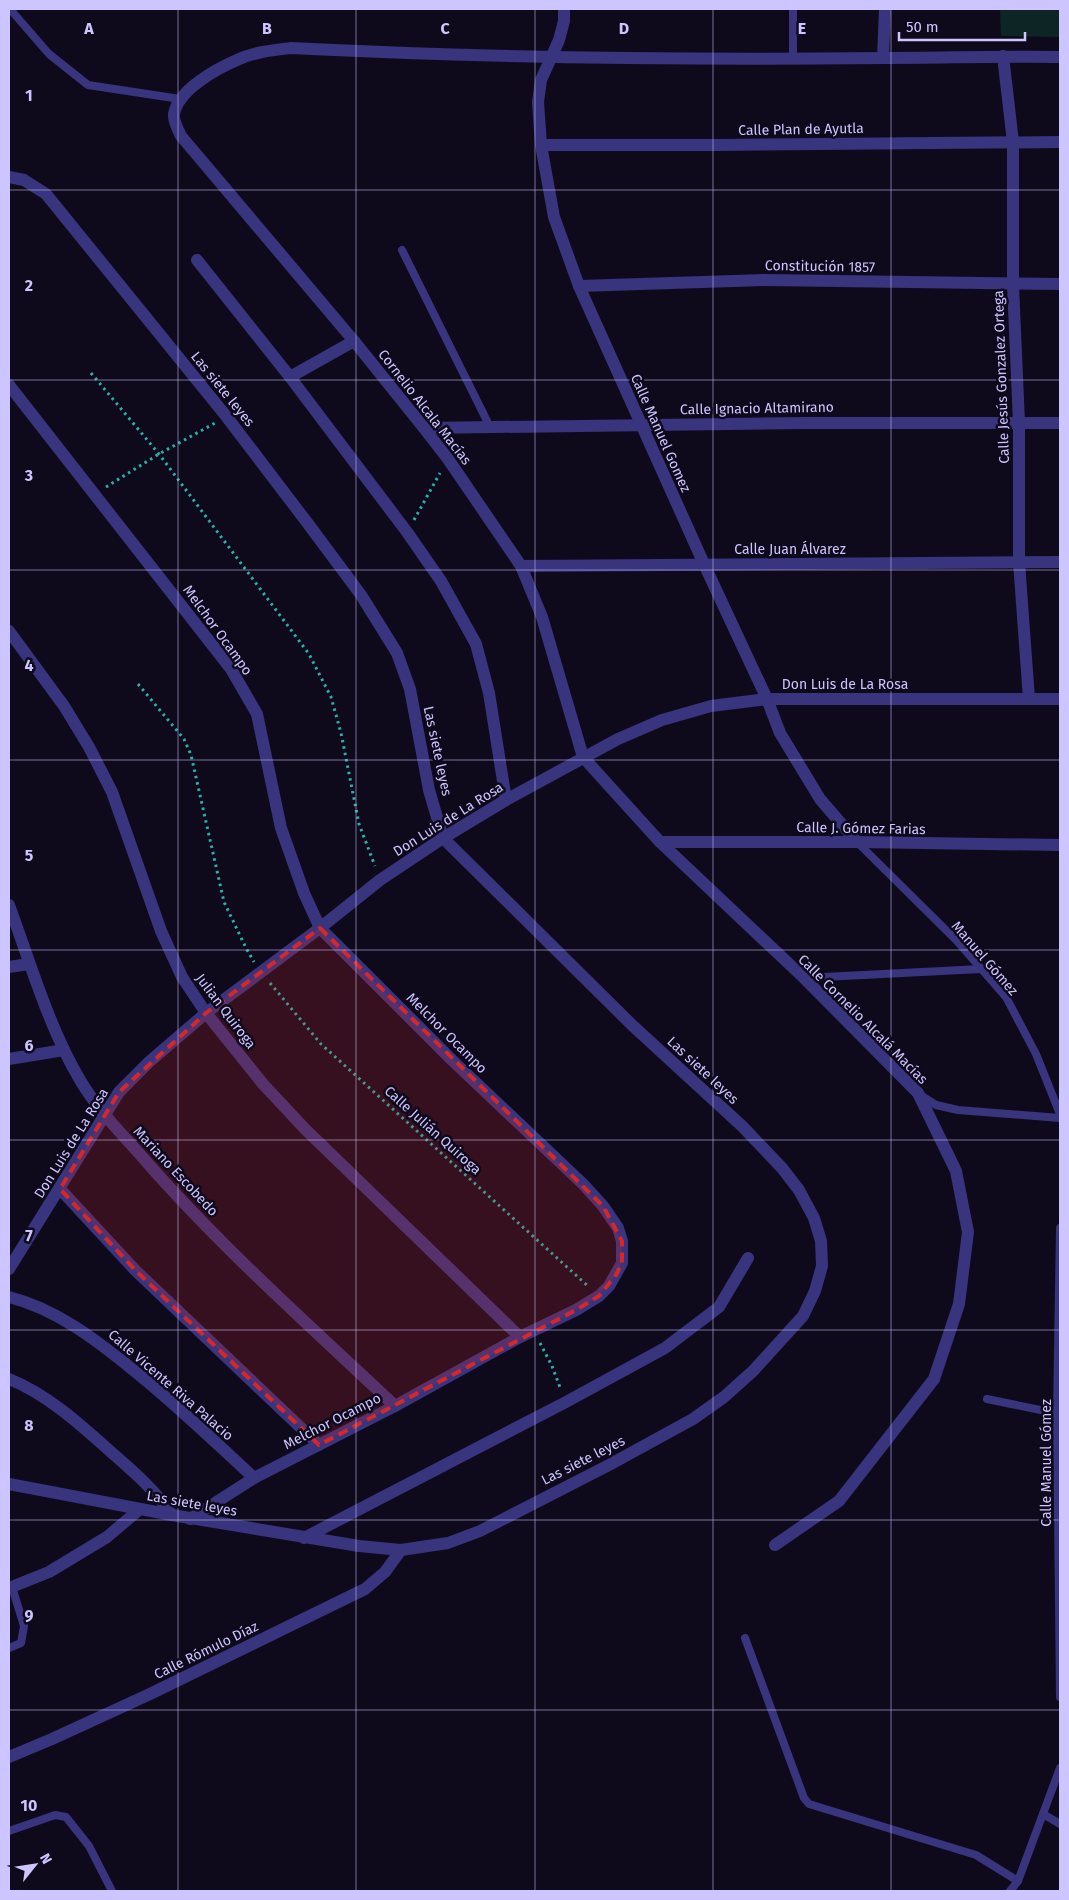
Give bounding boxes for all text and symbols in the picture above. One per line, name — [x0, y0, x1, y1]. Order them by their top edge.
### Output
scale bar — [899, 10, 1025, 42]
text: 50 m — [906, 18, 939, 36]
text: A — [83, 19, 94, 38]
text: B — [262, 19, 272, 38]
text: C — [440, 19, 450, 38]
text: D — [619, 19, 629, 38]
text: E — [798, 19, 806, 38]
text: 1 — [25, 86, 33, 105]
street label: Calle Plan de Ayutla — [738, 120, 864, 139]
street label: Constitución 1857 — [765, 257, 875, 276]
text: 2 — [25, 276, 33, 295]
street label: Calle Jesús Gonzalez Ortega — [990, 290, 1013, 464]
street label: Cornelio Alcala Macías — [374, 346, 475, 469]
street label: Las siete leyes — [187, 348, 258, 431]
street label: Calle Manuel Gomez — [627, 371, 694, 495]
street label: Calle Ignacio Altamirano — [680, 399, 834, 418]
text: 3 — [24, 466, 33, 485]
street label: Calle Juan Álvarez — [734, 540, 846, 558]
street label: Melchor Ocampo — [179, 582, 256, 679]
text: 4 — [24, 656, 34, 675]
street label: Don Luis de La Rosa — [782, 676, 908, 693]
street label: Las siete leyes — [420, 705, 455, 798]
street label: Don Luis de La Rosa — [390, 779, 506, 860]
street label: Calle J. Gómez Farias — [796, 819, 926, 838]
text: 5 — [25, 846, 34, 865]
street label: Manuel Gómez — [948, 918, 1022, 999]
street label: Calle Cornelio Alcalá Macías — [794, 951, 931, 1088]
street label: Julian Quiroga — [192, 970, 259, 1052]
street label: Melchor Ocampo — [403, 989, 491, 1077]
street label: Las siete leyes — [663, 1033, 742, 1108]
text: 6 — [24, 1036, 34, 1055]
street label: Calle Julián Quiroga — [381, 1082, 485, 1178]
street label: Don Luis de La Rosa — [31, 1085, 112, 1201]
street label: Mariano Escobedo — [130, 1123, 222, 1220]
text: 7 — [25, 1226, 33, 1245]
street label: Calle Vicente Riva Palacio — [105, 1326, 237, 1444]
street label: Melchor Ocampo — [281, 1390, 384, 1453]
street label: Calle Manuel Gómez — [1038, 1399, 1055, 1527]
text: 8 — [24, 1416, 34, 1435]
street label: Las siete leyes — [539, 1432, 628, 1489]
street label: Las siete leyes — [145, 1487, 239, 1520]
text: 9 — [25, 1606, 34, 1625]
street label: Calle Rómulo Díaz — [151, 1618, 261, 1683]
text: 10 — [21, 1796, 37, 1815]
north arrow — [10, 1840, 60, 1890]
text: N — [36, 1850, 56, 1867]

